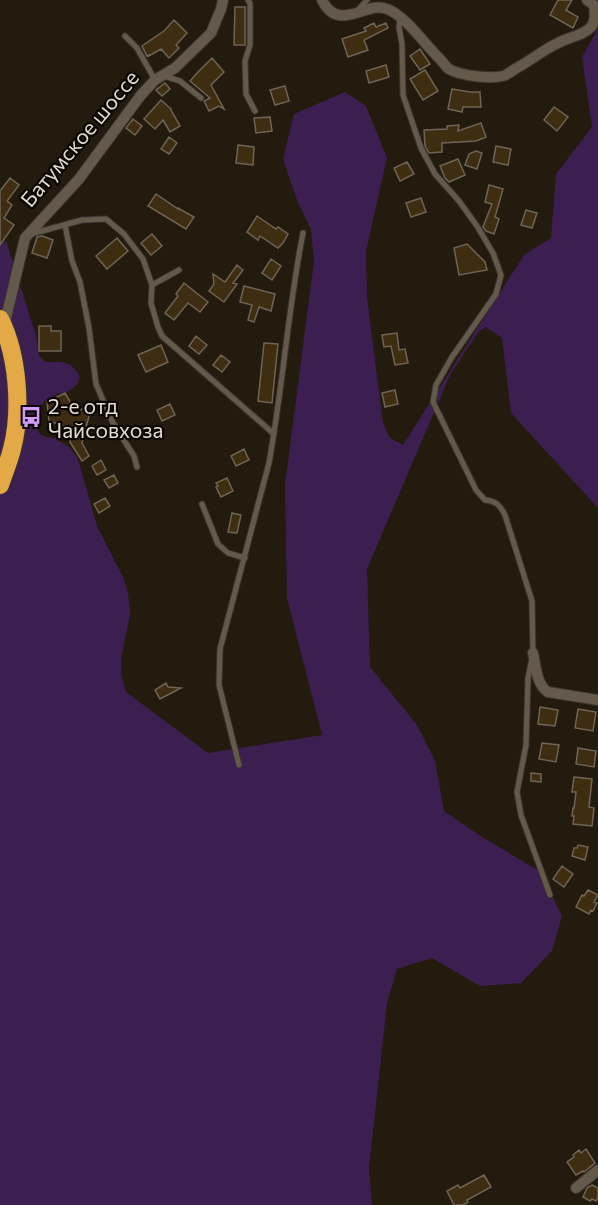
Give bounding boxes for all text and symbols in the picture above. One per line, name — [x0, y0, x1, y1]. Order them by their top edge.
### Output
street label: Батумское шоссе — [15, 65, 143, 211]
place label: 2-е отд Чайсовхоза — [48, 393, 163, 442]
bus stop icon: 2-е отд Чайсовхоза — [19, 405, 43, 429]

